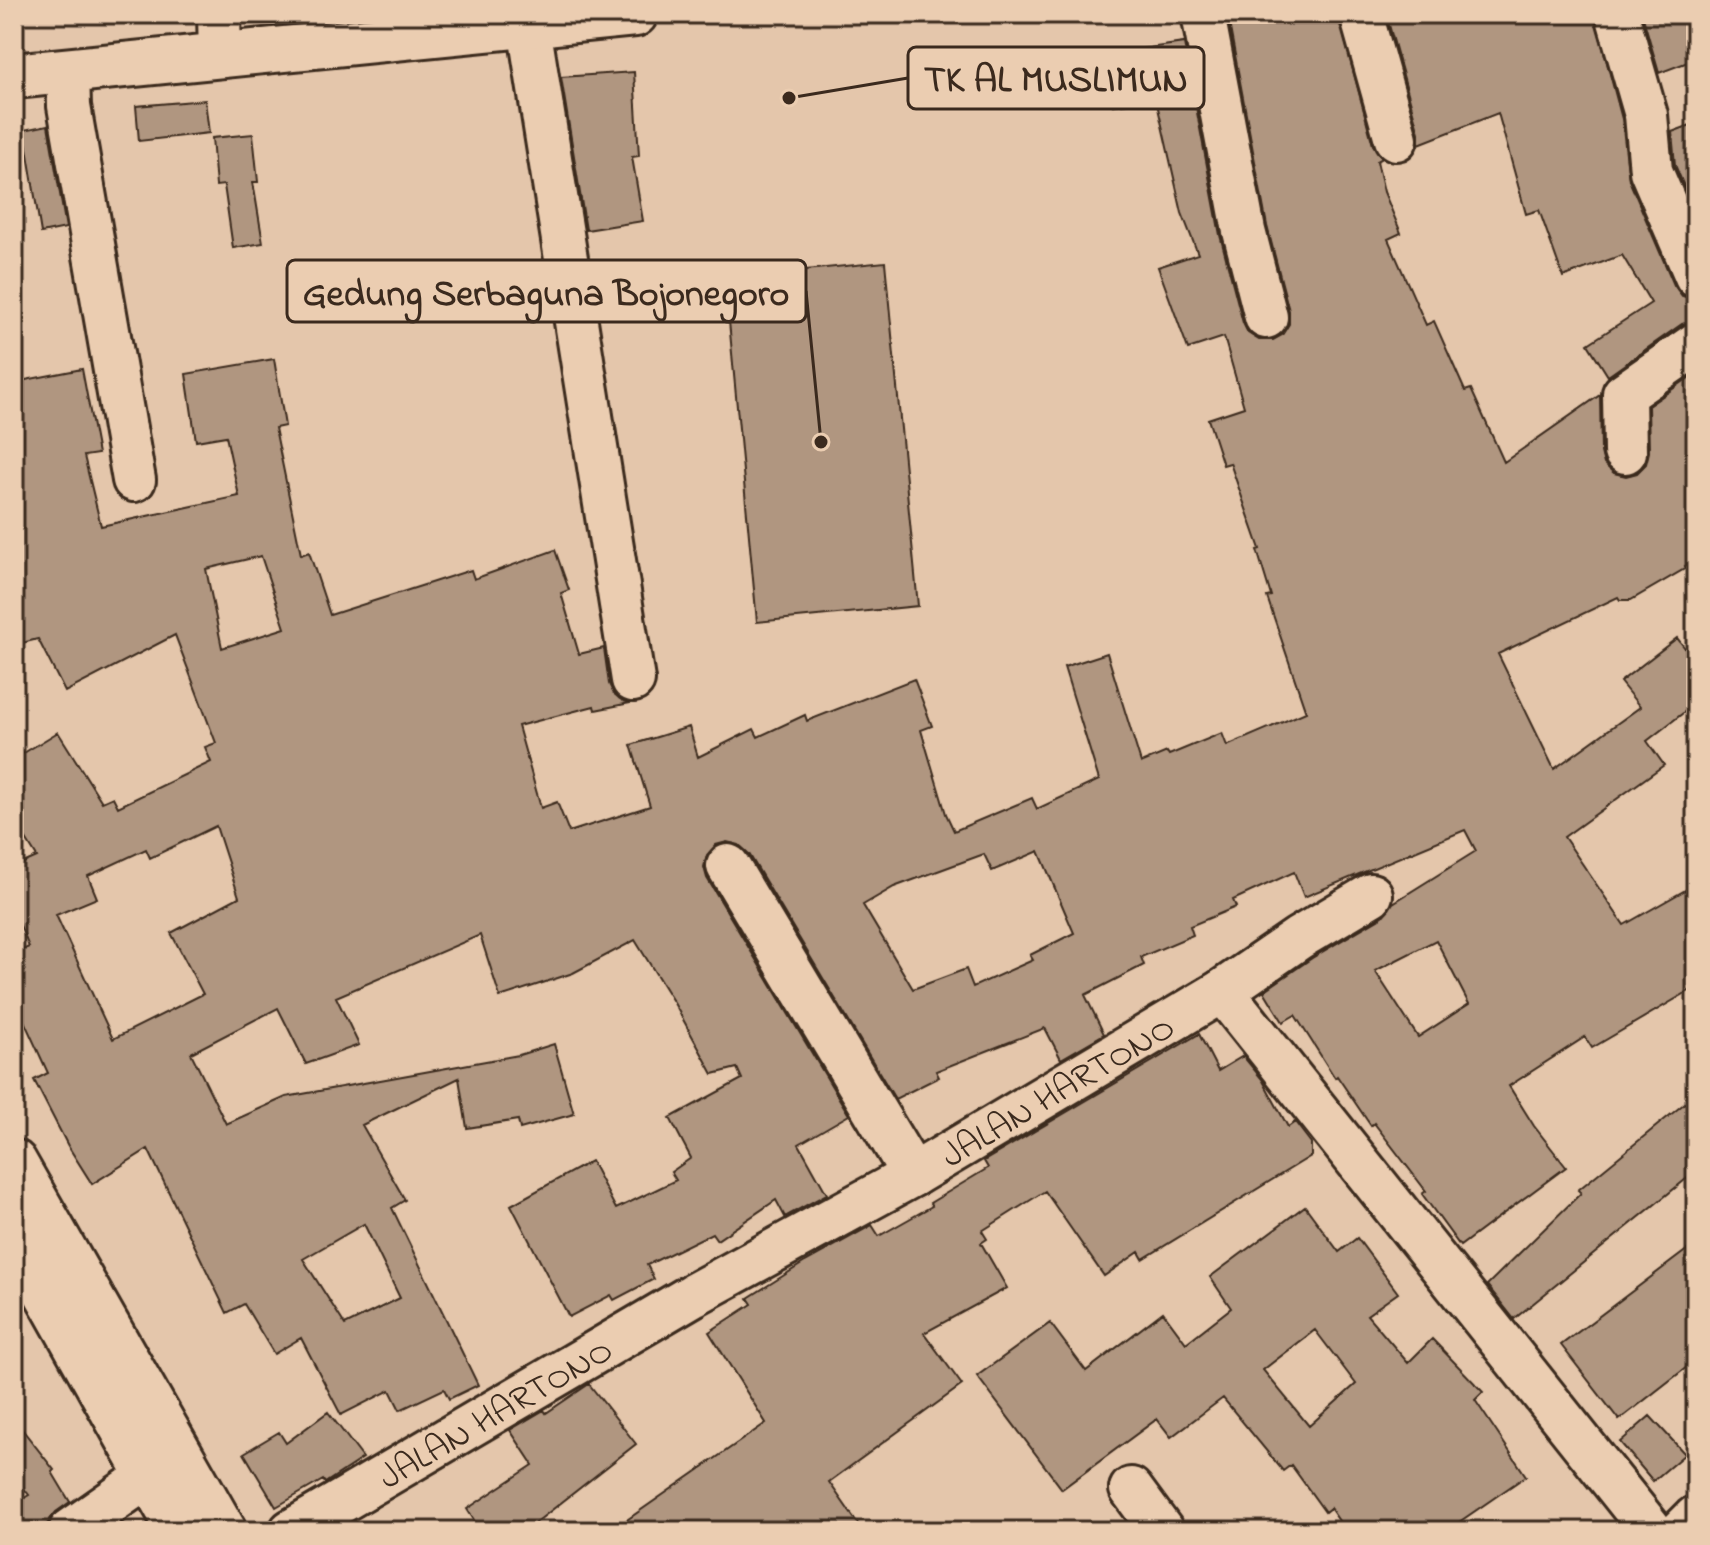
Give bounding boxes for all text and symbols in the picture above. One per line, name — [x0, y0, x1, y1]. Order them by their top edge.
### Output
callout: TK AL MUSLIMUN — [908, 47, 1204, 109]
text: TK AL MUSLIMUN — [924, 54, 1188, 110]
callout: Gedung Serbaguna Bojonegoro — [287, 260, 806, 322]
text: Gedung Serbaguna Bojonegoro — [303, 268, 789, 324]
street label: JALAN HARTONO — [932, 1003, 1186, 1184]
street label: JALAN HARTONO — [370, 1326, 624, 1505]

